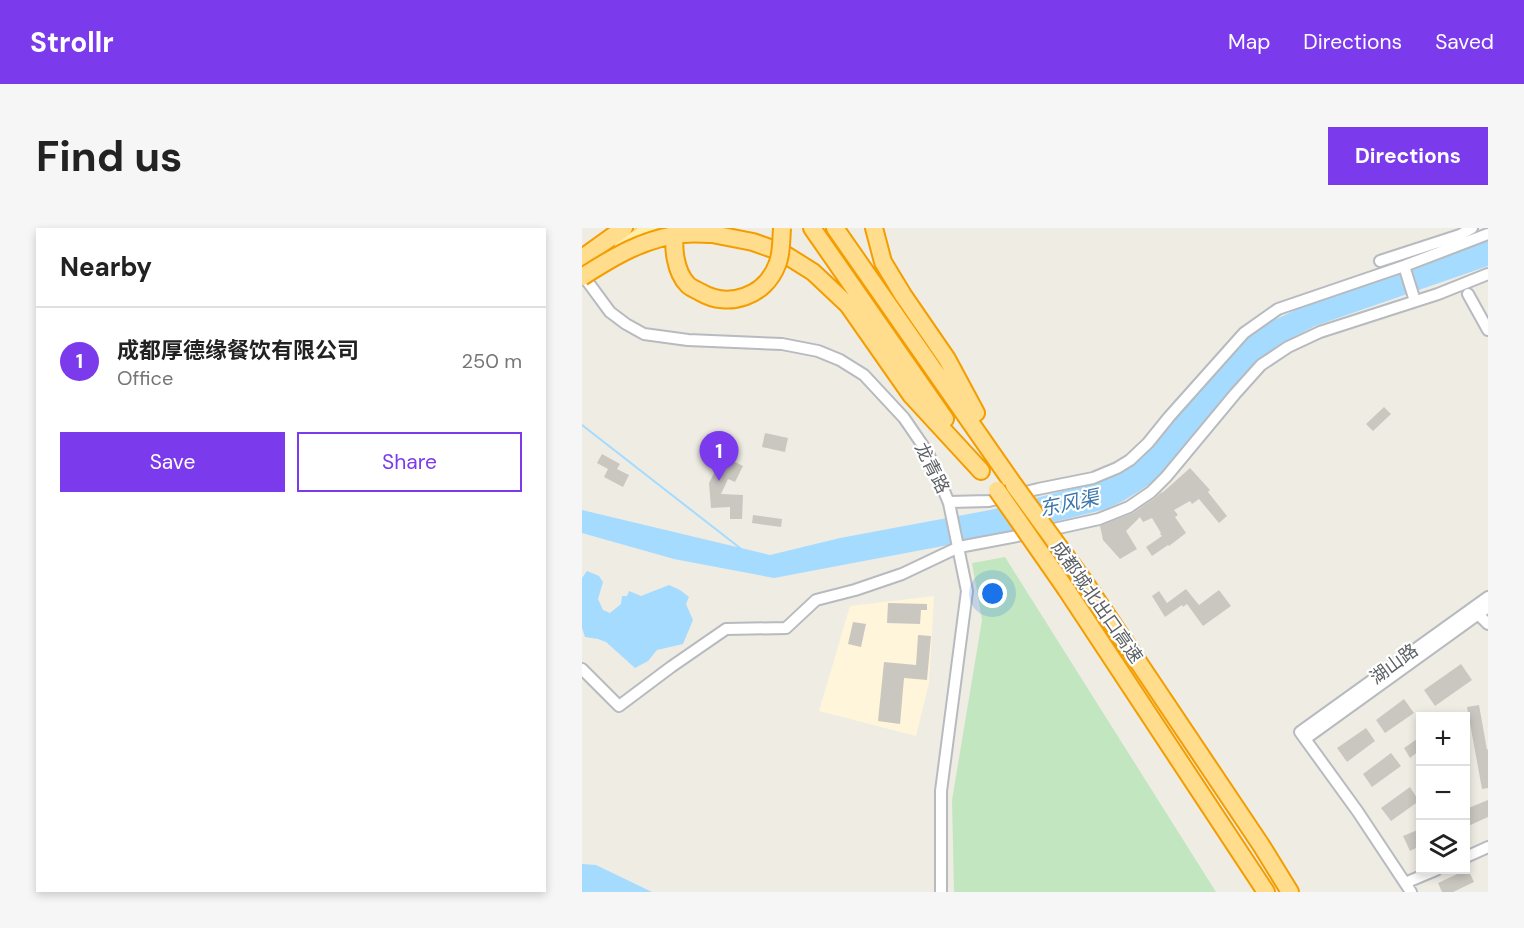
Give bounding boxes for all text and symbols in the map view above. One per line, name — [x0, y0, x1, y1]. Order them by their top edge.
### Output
text: Strollr — [30, 24, 114, 61]
text: Map — [1228, 28, 1270, 56]
text: Directions — [1303, 28, 1402, 56]
text: Saved — [1435, 28, 1494, 56]
button: Directions — [1328, 127, 1488, 185]
text: Find us — [36, 129, 182, 184]
text: Nearby — [60, 250, 152, 284]
text: 成都厚德缘餐饮有限公司 — [117, 336, 359, 365]
text: 1 — [76, 348, 83, 374]
text: 250 m — [461, 348, 522, 374]
text: Office — [117, 365, 173, 391]
button: Save — [60, 432, 285, 492]
button: Share — [297, 432, 522, 492]
pin: 1 — [700, 432, 738, 481]
street label: 龙青路 — [909, 438, 955, 498]
water label: 东风渠 — [1037, 483, 1104, 522]
street label: 成都城北出口高速 — [1046, 536, 1148, 668]
your location — [978, 579, 1007, 608]
street label: 湖山路 — [1365, 638, 1423, 690]
map controls — [1416, 712, 1470, 874]
button: + — [1416, 712, 1470, 766]
button: − — [1416, 766, 1470, 820]
button: layers — [1416, 820, 1470, 874]

